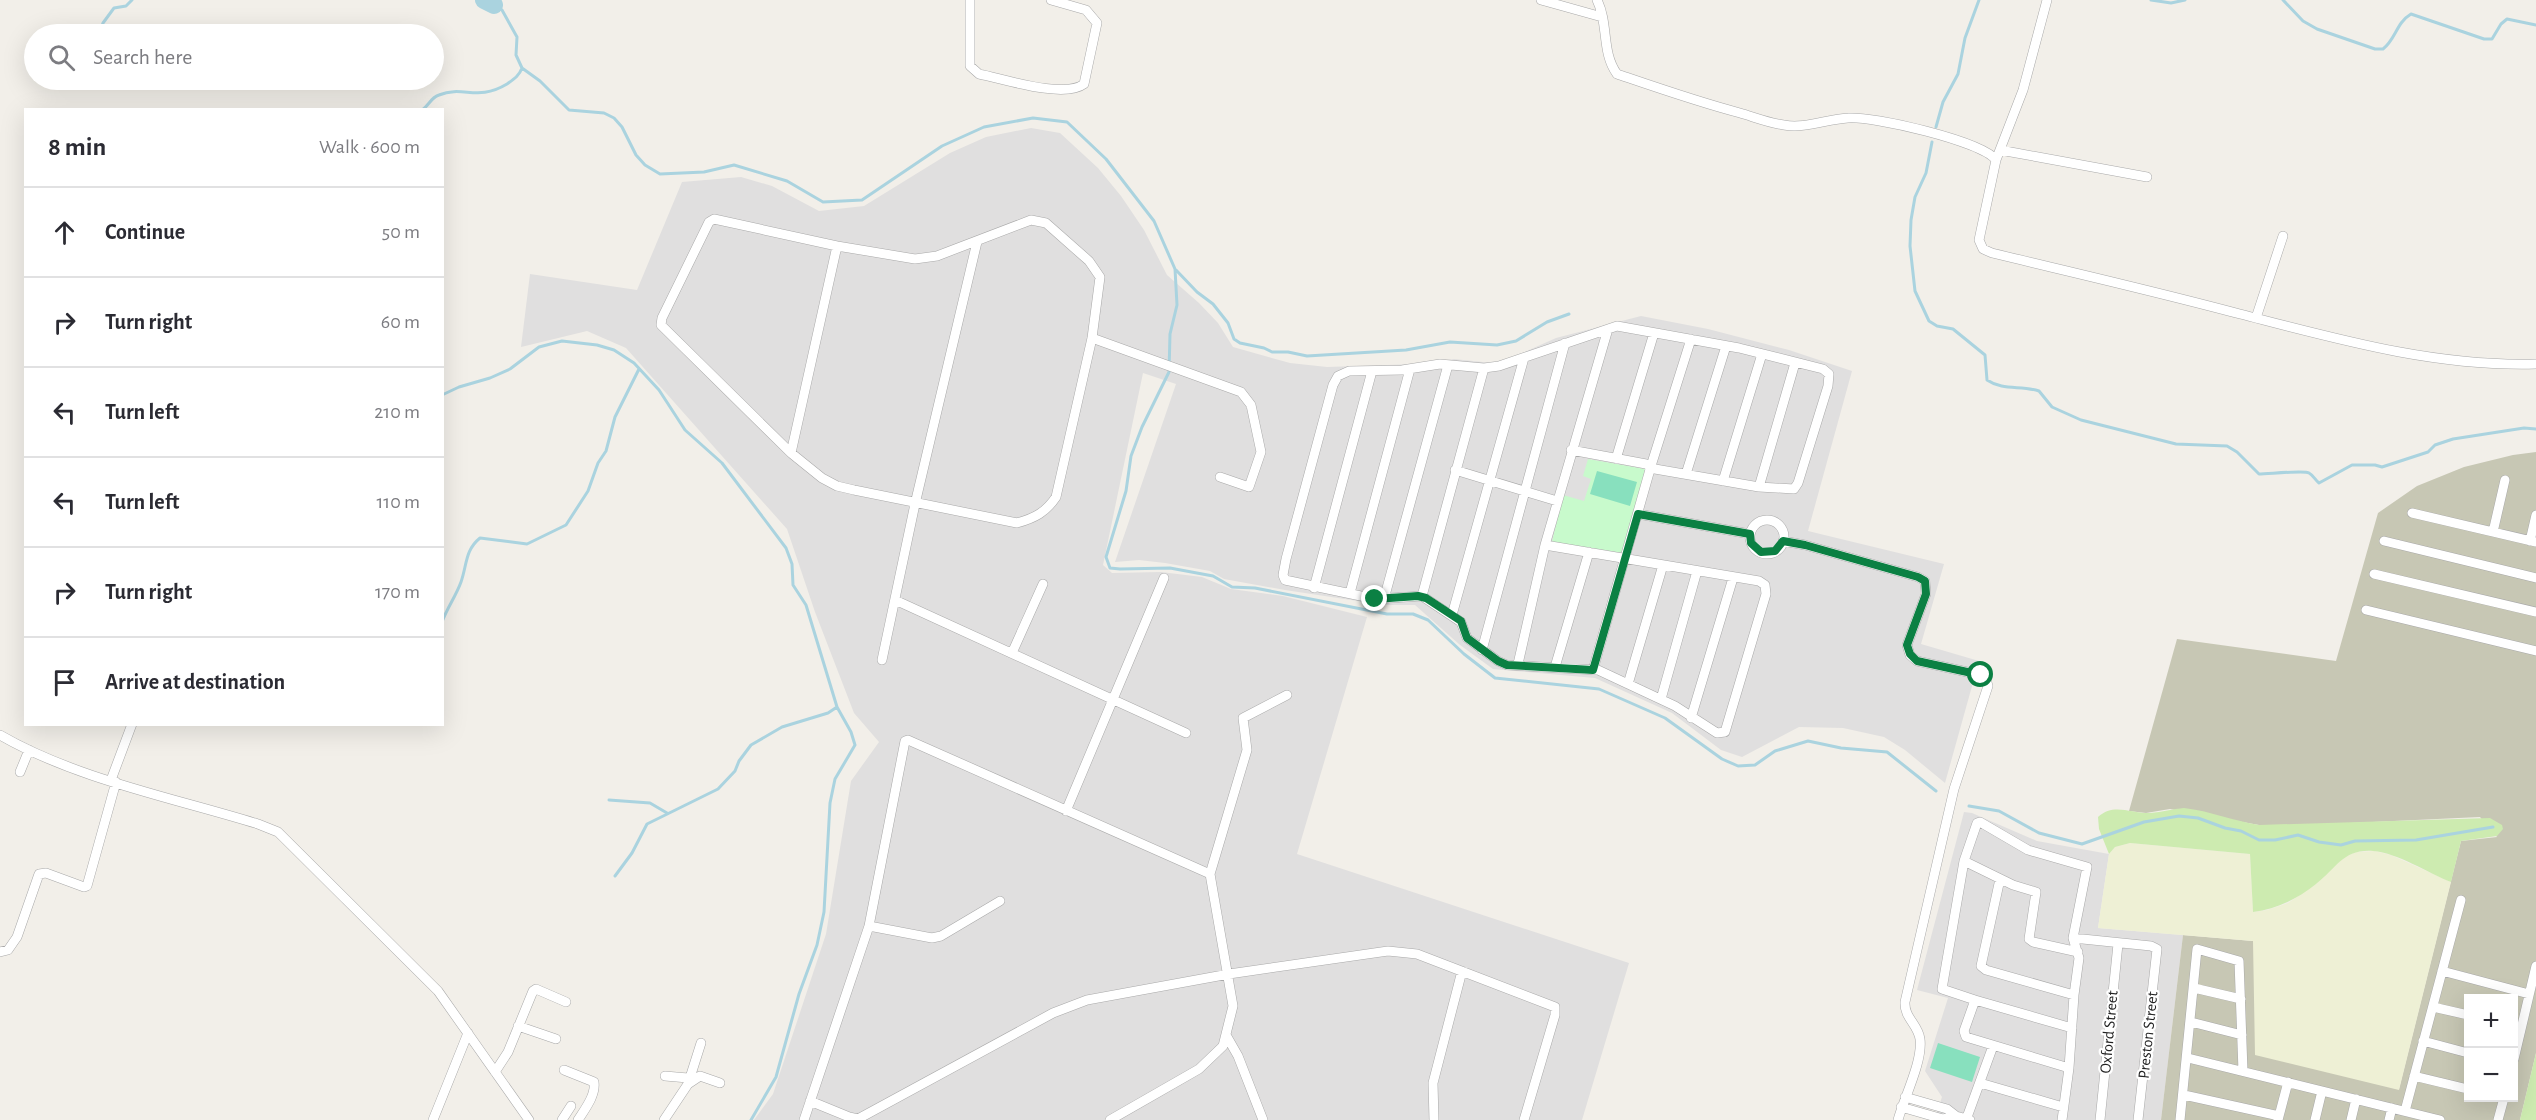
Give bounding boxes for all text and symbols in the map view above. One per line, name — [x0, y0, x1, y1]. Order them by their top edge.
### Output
search box — [24, 24, 444, 90]
icon: search — [45, 41, 78, 74]
text: Search here — [93, 46, 192, 68]
text: 8 min — [48, 134, 106, 160]
text: Walk · 600 m — [319, 137, 420, 157]
icon: ahead — [48, 216, 81, 249]
text: Continue — [105, 221, 185, 243]
text: 50 m — [382, 222, 420, 242]
icon: right — [48, 306, 81, 339]
text: Turn right — [105, 311, 192, 333]
text: 60 m — [381, 312, 420, 332]
icon: left — [48, 396, 81, 429]
text: Turn left — [105, 401, 179, 423]
text: 210 m — [374, 402, 420, 422]
icon: left — [48, 486, 81, 519]
text: Turn left — [105, 491, 179, 513]
text: 110 m — [376, 492, 420, 512]
icon: right — [48, 576, 81, 609]
text: Turn right — [105, 581, 192, 603]
text: 170 m — [375, 582, 420, 602]
route end — [1361, 585, 1387, 611]
route start — [1967, 661, 1993, 687]
icon: arrive — [48, 666, 81, 699]
text: Arrive at destination — [105, 671, 285, 693]
street label: Oxford Street — [2097, 990, 2121, 1074]
street label: Preston Street — [2135, 991, 2161, 1079]
map controls — [2464, 994, 2518, 1102]
button: + — [2464, 994, 2518, 1048]
button: − — [2464, 1048, 2518, 1102]

